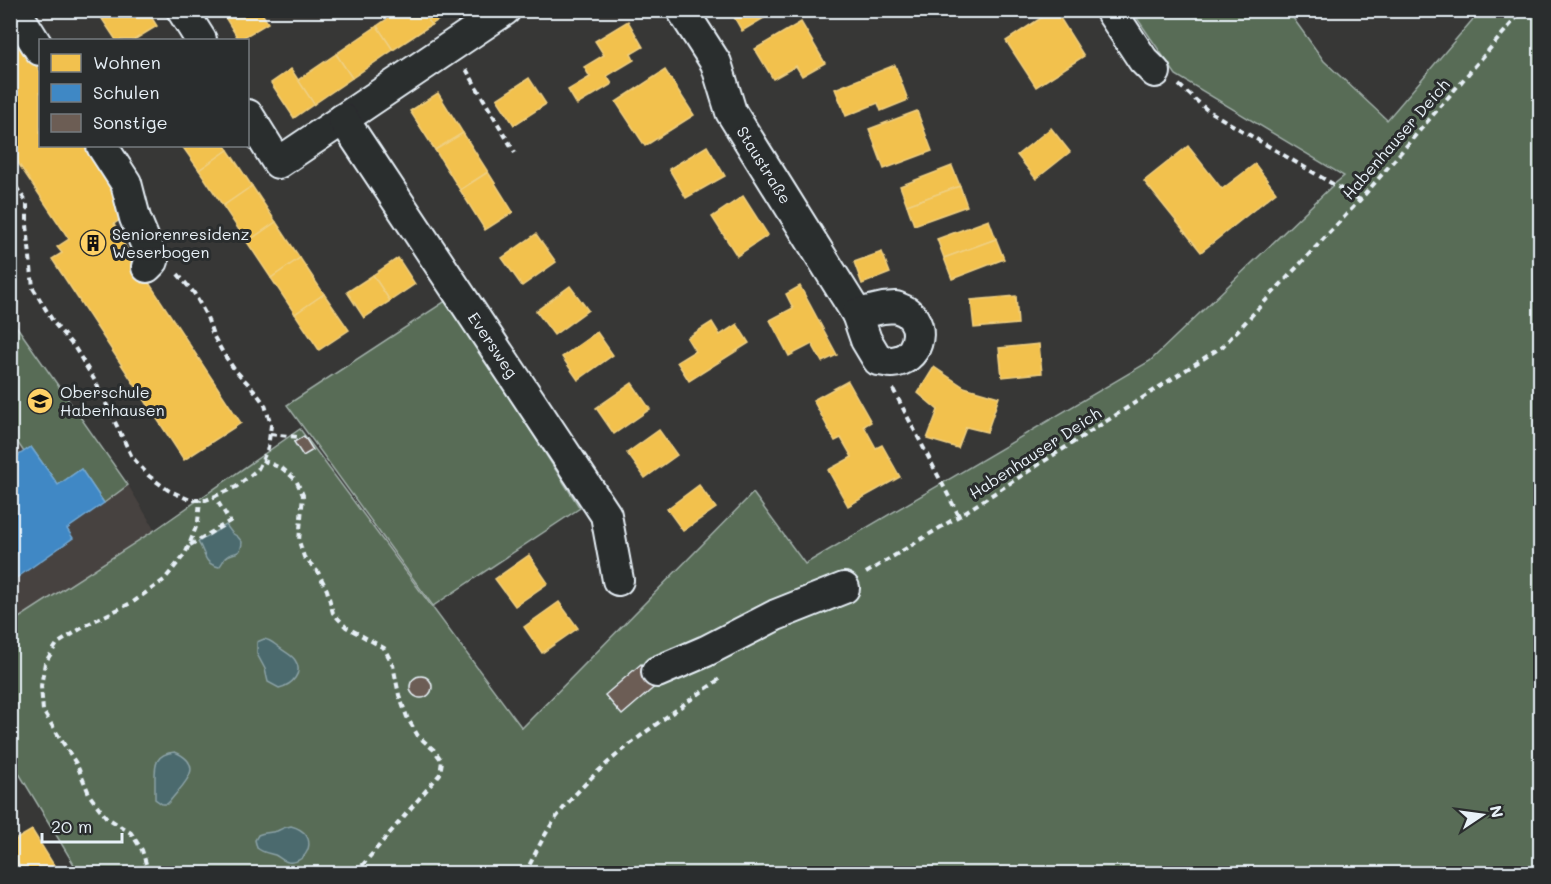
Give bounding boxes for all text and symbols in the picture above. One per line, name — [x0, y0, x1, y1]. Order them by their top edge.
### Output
legend — [39, 39, 249, 147]
text: Wohnen — [93, 50, 161, 74]
street label: Habenhauser Deich — [1337, 74, 1454, 203]
text: Schulen — [93, 80, 159, 104]
text: Sonstige — [93, 110, 168, 134]
street label: Staustraße — [732, 122, 797, 207]
place label: Seniorenresidenz Weserbogen — [112, 223, 249, 262]
building icon: Seniorenresidenz Weserbogen — [78, 228, 108, 258]
street label: Eversweg — [464, 308, 523, 382]
place label: Oberschule Habenhausen — [60, 381, 165, 420]
school or university icon: Oberschule Habenhausen — [25, 386, 55, 416]
street label: Habenhauser Deich — [965, 402, 1105, 503]
north arrow — [1452, 785, 1512, 845]
text: N — [1486, 803, 1509, 820]
scale bar — [42, 806, 122, 844]
text: 20 m — [51, 814, 92, 838]

